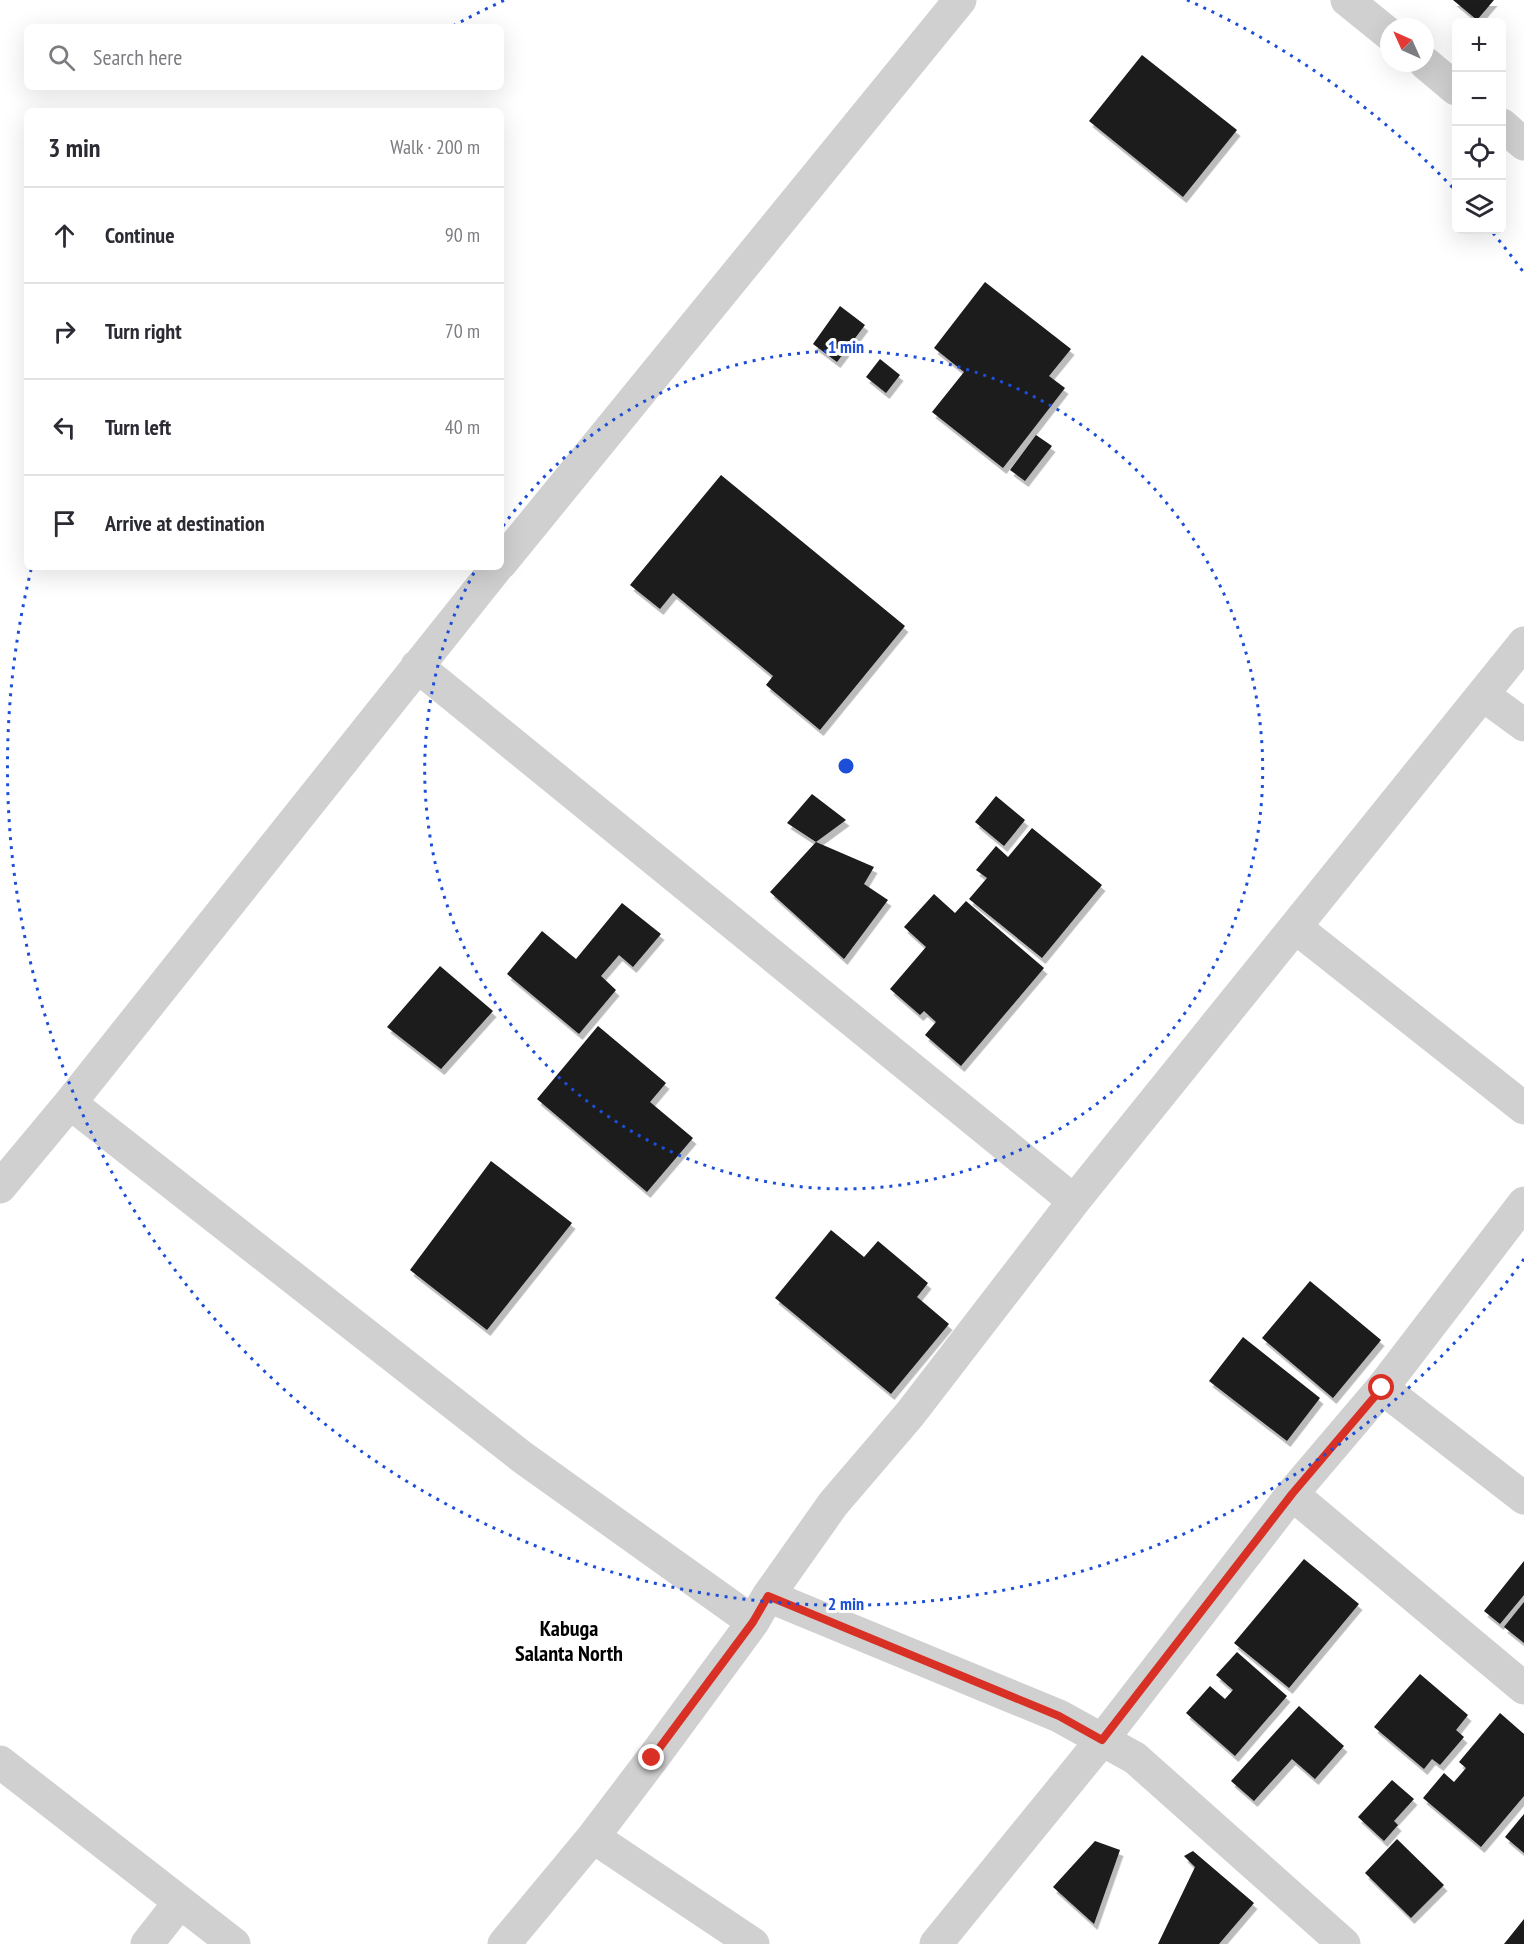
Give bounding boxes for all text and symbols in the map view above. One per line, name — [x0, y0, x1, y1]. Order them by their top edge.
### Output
north arrow — [1380, 18, 1434, 72]
map controls — [1452, 18, 1506, 234]
button: + — [1452, 18, 1506, 72]
search box — [24, 24, 504, 90]
icon: search — [45, 41, 78, 74]
text: Search here — [93, 43, 182, 71]
button: − — [1452, 72, 1506, 126]
button: locate — [1452, 126, 1506, 180]
text: 3 min — [48, 131, 101, 164]
text: Walk · 200 m — [390, 134, 480, 160]
button: layers — [1452, 180, 1506, 234]
icon: ahead — [48, 219, 81, 252]
text: Continue — [105, 221, 175, 249]
text: 90 m — [445, 222, 480, 248]
icon: right — [48, 315, 81, 348]
text: Turn right — [105, 317, 182, 345]
text: 70 m — [445, 318, 480, 344]
text: 1 min — [828, 335, 864, 358]
icon: left — [48, 411, 81, 444]
text: Turn left — [105, 413, 171, 441]
text: 40 m — [445, 414, 480, 440]
icon: arrive — [48, 507, 81, 540]
text: Arrive at destination — [105, 509, 265, 537]
centre of rings — [836, 756, 856, 776]
route start — [1368, 1374, 1394, 1400]
text: 2 min — [828, 1592, 864, 1615]
district label: Kabuga Salanta North — [515, 1614, 623, 1667]
route end — [638, 1744, 664, 1770]

